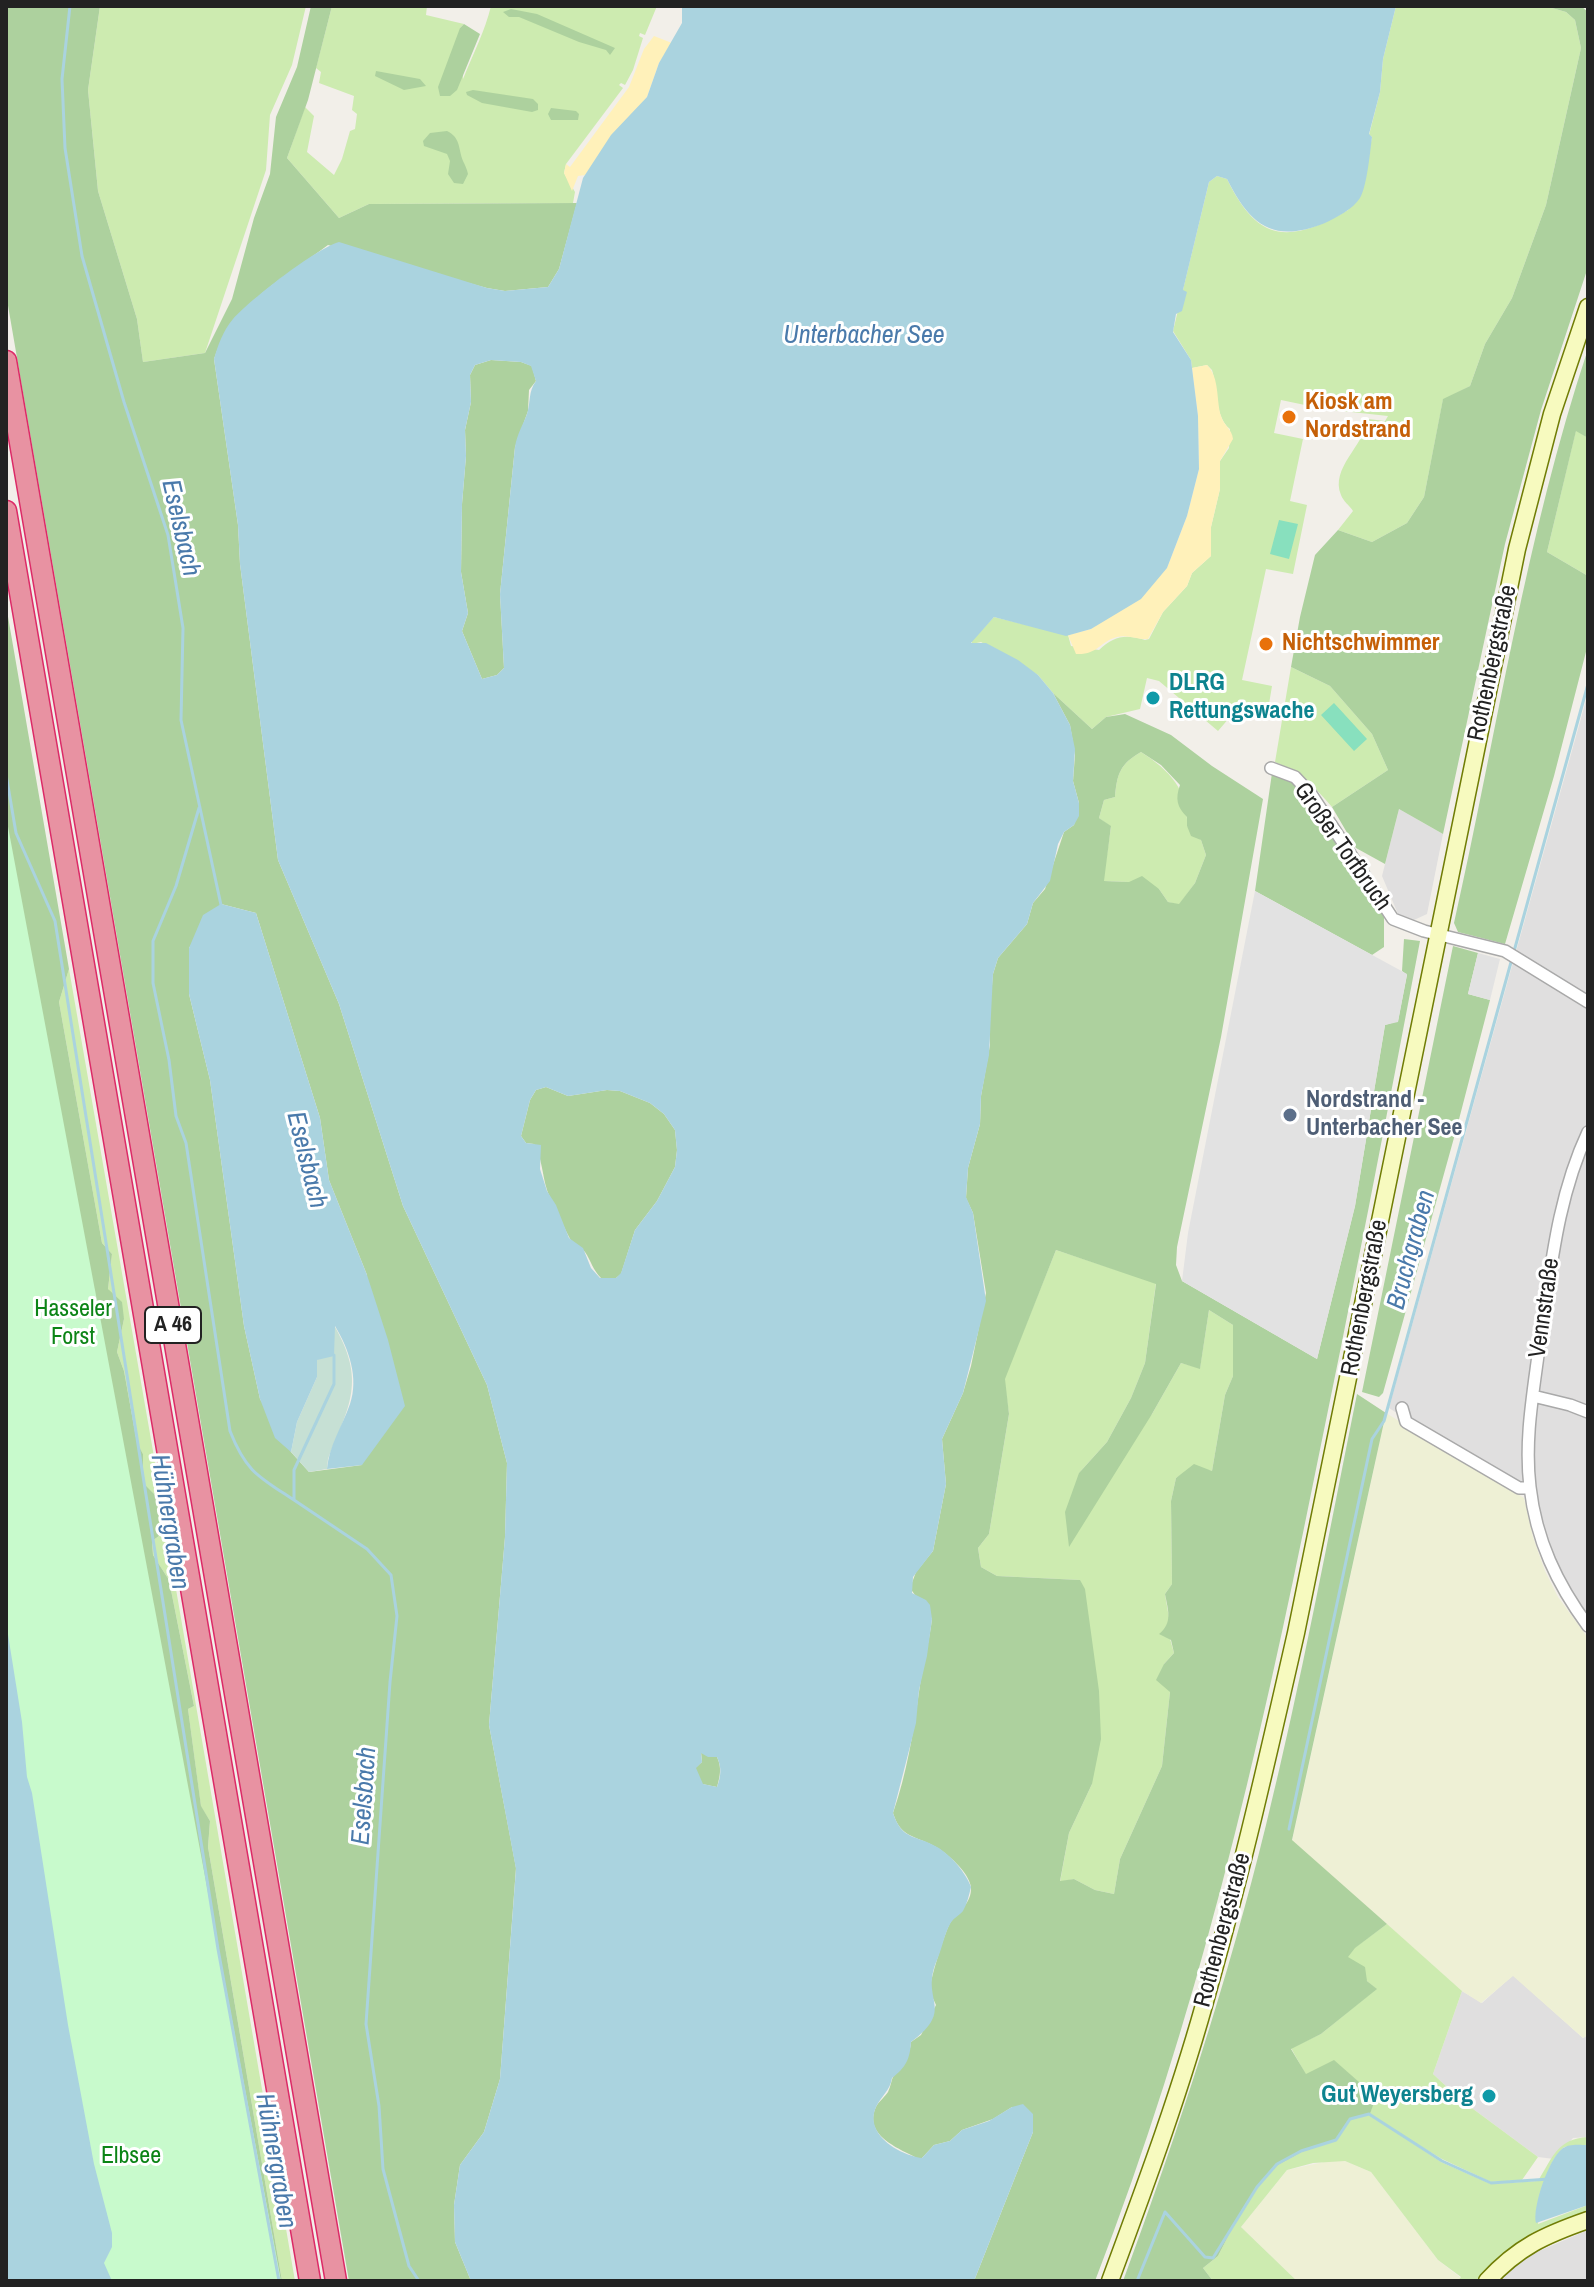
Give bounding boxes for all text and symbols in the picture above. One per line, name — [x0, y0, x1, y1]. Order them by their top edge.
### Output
water label: Unterbacher See — [783, 320, 945, 352]
place label: Kiosk am Nordstrand — [1305, 389, 1411, 445]
marker: Kiosk am Nordstrand — [1280, 408, 1298, 426]
water label: Eselsbach — [154, 477, 206, 579]
street label: Rothenbergstraße — [1462, 582, 1524, 744]
place label: Nichtschwimmer — [1282, 630, 1439, 658]
marker: Nichtschwimmer — [1257, 635, 1275, 653]
place label: DLRG Rettungswache — [1169, 670, 1314, 726]
marker: DLRG Rettungswache — [1144, 689, 1162, 707]
street label: Großer Torfbruch — [1287, 777, 1397, 917]
place label: Nordstrand - Unterbacher See — [1306, 1087, 1462, 1143]
marker: Nordstrand - Unterbacher See — [1281, 1106, 1299, 1124]
water label: Eselsbach — [279, 1109, 333, 1211]
water label: Bruchgraben — [1381, 1187, 1443, 1313]
street label: Rothenbergstraße — [1336, 1217, 1394, 1379]
street label: Vennstraße — [1524, 1256, 1566, 1360]
park label: Hasseler Forst — [34, 1296, 112, 1352]
road number: A 46 — [145, 1307, 201, 1343]
water label: Hühnergraben — [143, 1452, 195, 1592]
water label: Eselsbach — [346, 1746, 384, 1846]
street label: Rothenbergstraße — [1189, 1850, 1257, 2010]
place label: Gut Weyersberg — [1321, 2082, 1473, 2110]
marker: Gut Weyersberg — [1480, 2087, 1498, 2105]
water label: Hühnergraben — [248, 2091, 302, 2231]
park label: Elbsee — [101, 2143, 161, 2171]

